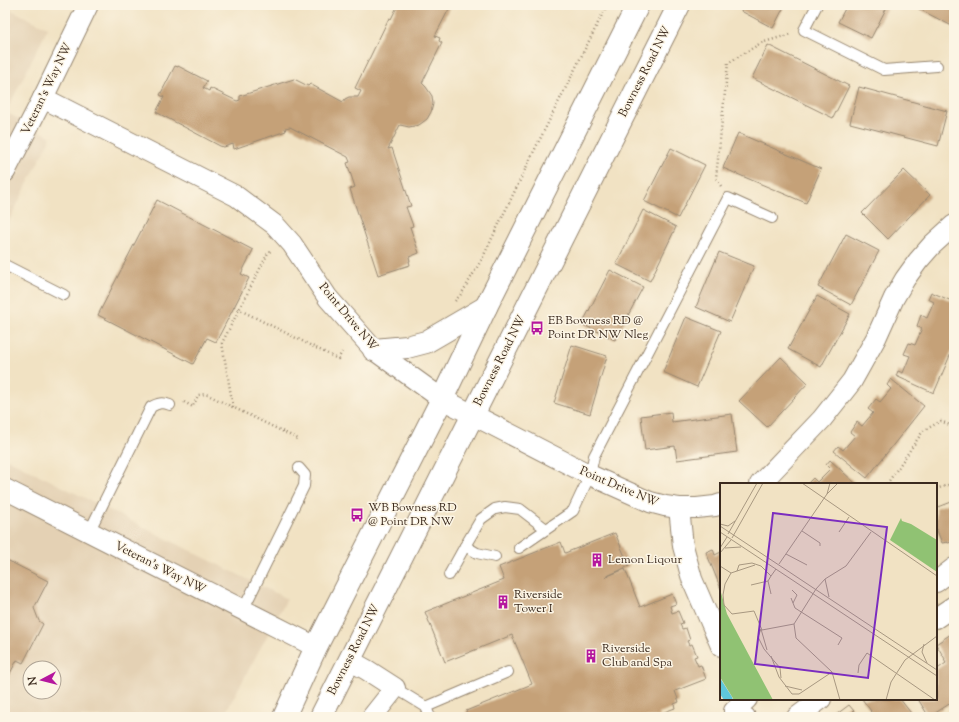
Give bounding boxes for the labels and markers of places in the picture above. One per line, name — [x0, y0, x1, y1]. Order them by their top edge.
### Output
place label: EB Bowness RD @ Point DR NW Nleg — [548, 312, 648, 344]
bus stop icon: EB Bowness RD @ Point DR NW Nleg — [529, 320, 545, 336]
place label: WB Bowness RD @ Point DR NW — [368, 499, 457, 531]
bus stop icon: WB Bowness RD @ Point DR NW — [349, 507, 365, 523]
place label: Lemon Liqour — [608, 551, 682, 569]
building icon: Lemon Liqour — [589, 552, 605, 568]
place label: Riverside Tower I — [514, 586, 563, 618]
building icon: Riverside Tower I — [495, 594, 511, 610]
place label: Riverside Club and Spa — [602, 640, 672, 672]
building icon: Riverside Club and Spa — [583, 648, 599, 664]

